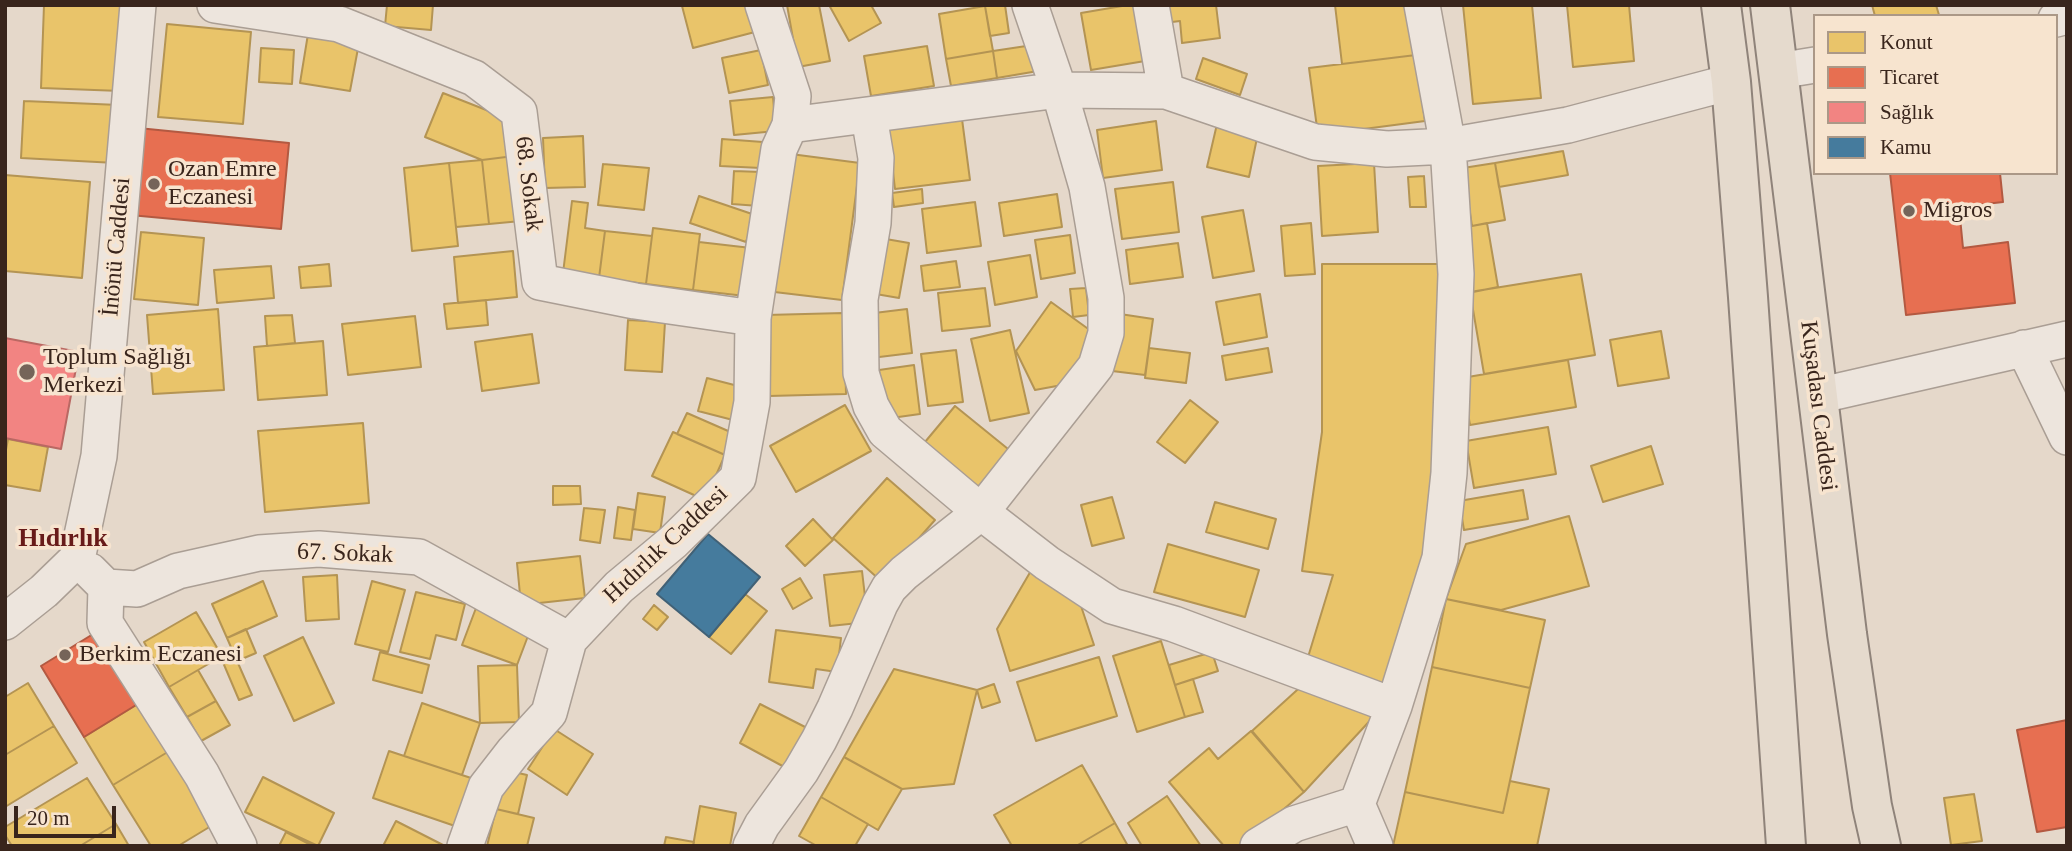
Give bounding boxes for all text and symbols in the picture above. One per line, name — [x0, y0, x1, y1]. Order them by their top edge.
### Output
legend — [1813, 14, 2058, 175]
text: Konut — [1880, 30, 1933, 54]
text: Ticaret — [1880, 65, 1939, 89]
text: Sağlık — [1880, 100, 1934, 124]
street label: 68. Sokak — [508, 135, 548, 233]
text: Kamu — [1880, 135, 1931, 159]
place label: Ozan Emre Eczanesi — [168, 156, 277, 212]
street label: İnönü Caddesi — [97, 176, 137, 318]
marker: Ozan Emre Eczanesi — [146, 176, 162, 192]
place label: Migros — [1923, 197, 1992, 225]
marker: Migros — [1901, 203, 1917, 219]
street label: Kuşadası Caddesi — [1793, 319, 1843, 493]
place label: Toplum Sağlığı Merkezi — [43, 344, 191, 400]
marker: Toplum Sağlığı Merkezi — [17, 362, 37, 382]
street label: Hıdırlık Caddesi — [598, 480, 734, 610]
district label: Hıdırlık — [18, 523, 108, 555]
street label: 67. Sokak — [297, 538, 393, 570]
place label: Berkim Eczanesi — [79, 641, 242, 669]
marker: Berkim Eczanesi — [57, 647, 73, 663]
scale bar — [18, 792, 119, 836]
text: 20 m — [27, 806, 70, 830]

